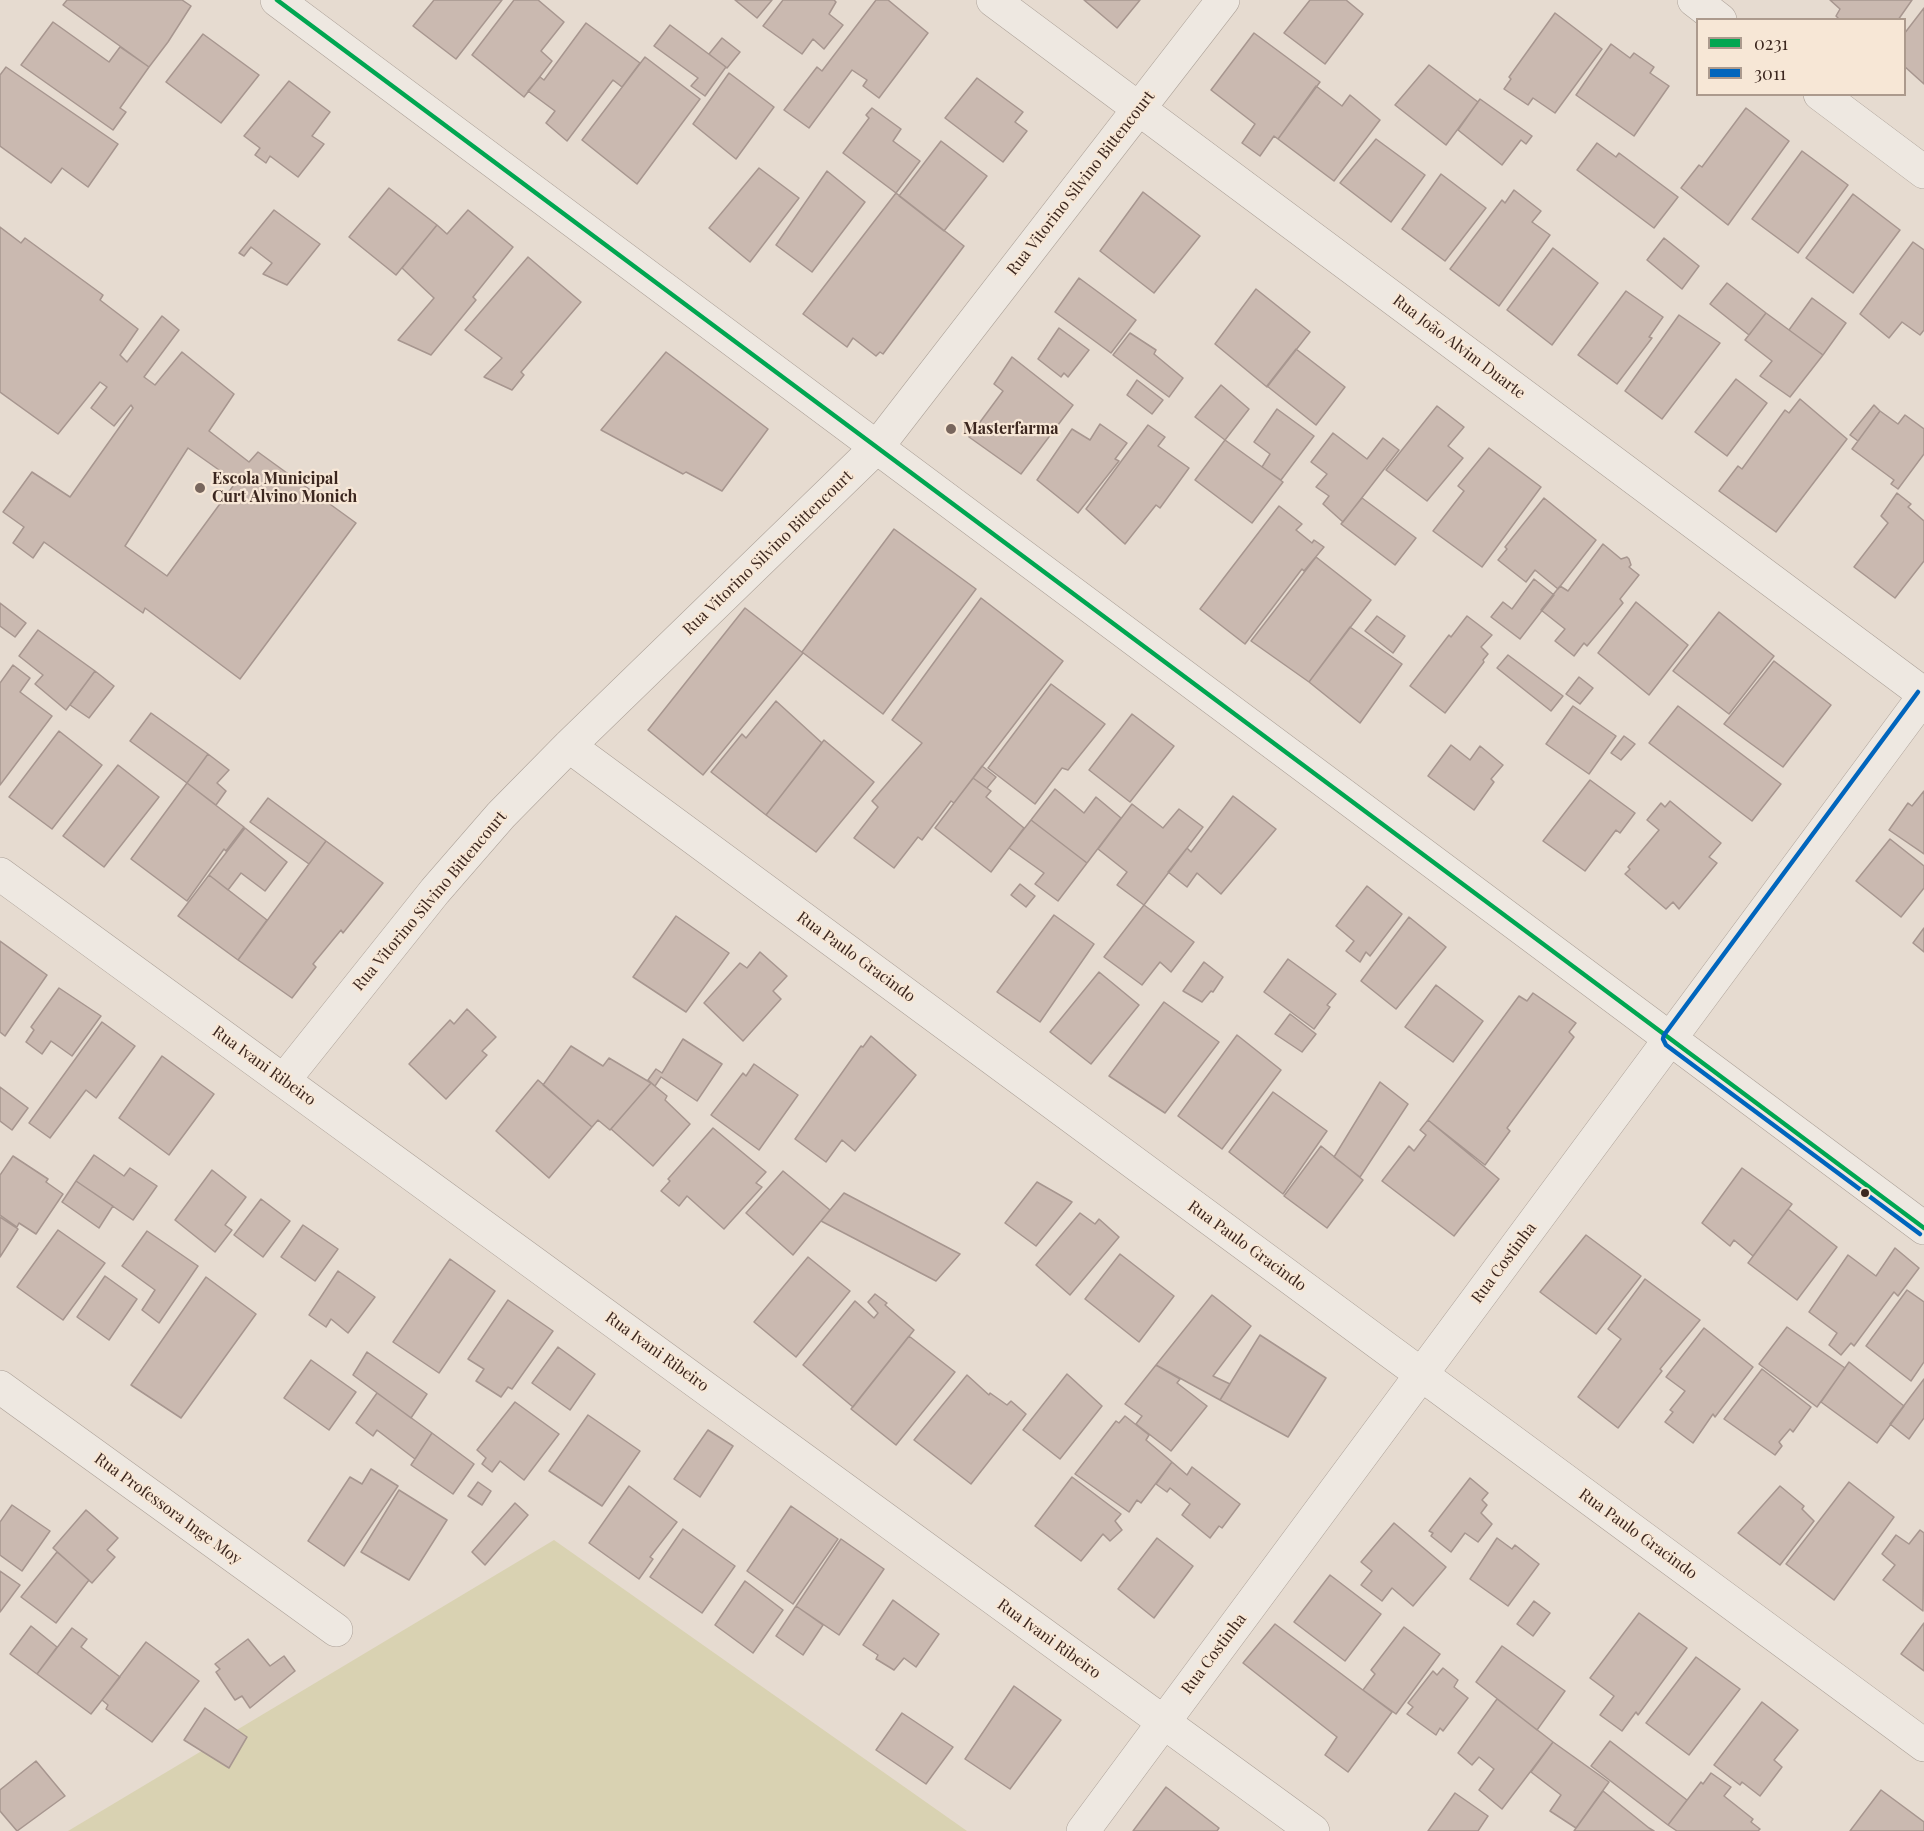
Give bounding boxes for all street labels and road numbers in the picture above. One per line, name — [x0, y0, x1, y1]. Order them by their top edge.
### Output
street label: Rua Vitorino Silvino Bittencourt — [1003, 87, 1159, 279]
street label: Rua João Alvim Duarte — [1389, 291, 1529, 403]
street label: Rua Vitorino Silvino Bittencourt — [679, 467, 857, 639]
street label: Rua Vitorino Silvino Bittencourt — [349, 807, 511, 995]
street label: Rua Paulo Gracindo — [793, 908, 919, 1006]
street label: Rua Ivani Ribeiro — [209, 1022, 319, 1110]
street label: Rua Paulo Gracindo — [1184, 1197, 1310, 1295]
street label: Rua Costinha — [1467, 1219, 1541, 1307]
street label: Rua Ivani Ribeiro — [602, 1308, 712, 1396]
street label: Rua Professora Inge Moy — [91, 1449, 245, 1569]
street label: Rua Paulo Gracindo — [1575, 1485, 1701, 1583]
street label: Rua Ivani Ribeiro — [994, 1595, 1104, 1683]
street label: Rua Costinha — [1177, 1610, 1251, 1698]

